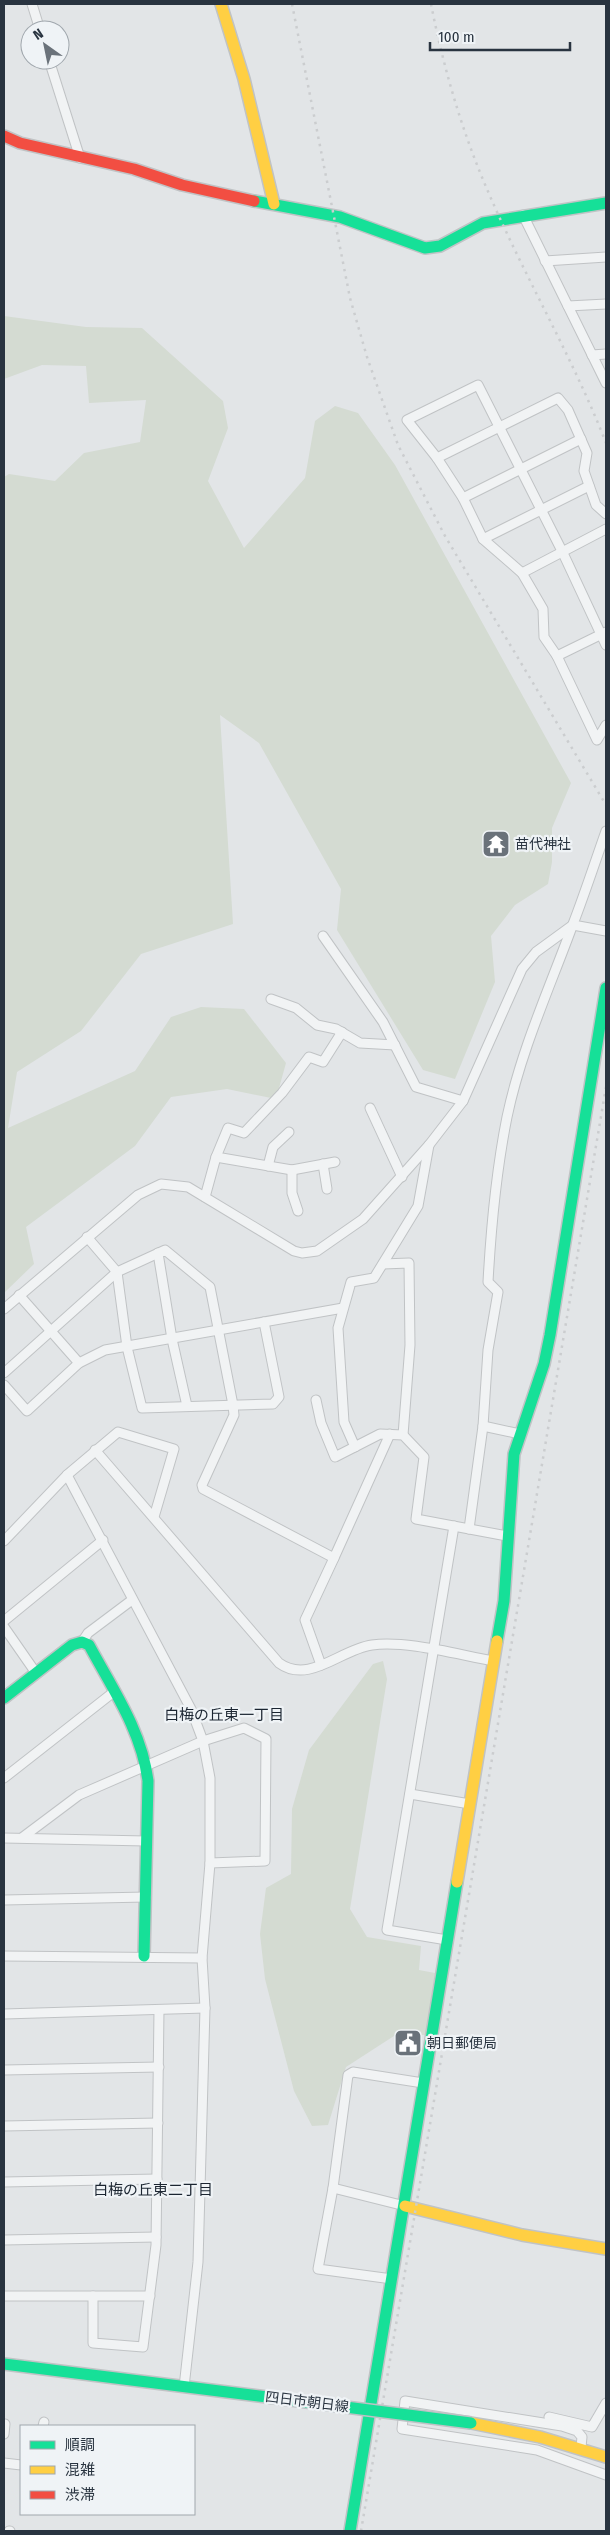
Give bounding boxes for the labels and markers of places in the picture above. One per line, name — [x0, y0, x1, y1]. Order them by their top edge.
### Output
temple icon: 苗代神社 — [481, 829, 511, 859]
place label: 苗代神社 — [515, 836, 571, 853]
public building icon: 朝日郵便局 — [393, 2028, 423, 2058]
place label: 朝日郵便局 — [427, 2035, 497, 2052]

